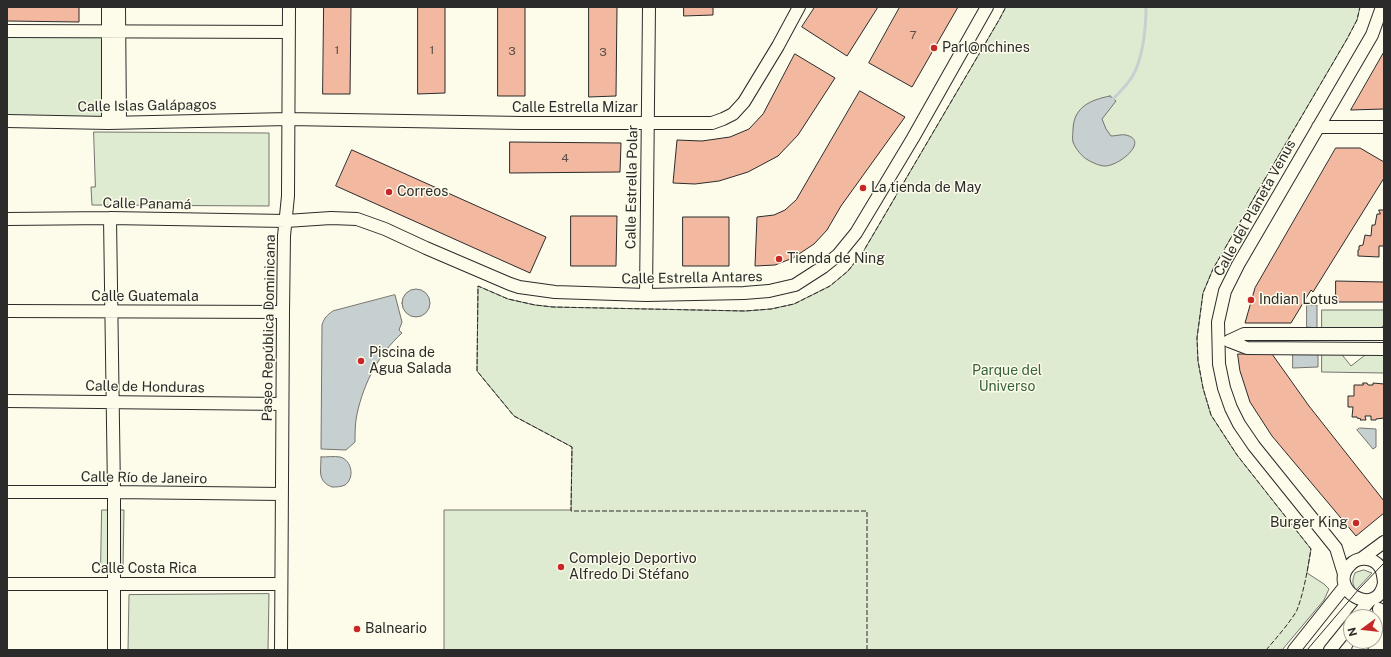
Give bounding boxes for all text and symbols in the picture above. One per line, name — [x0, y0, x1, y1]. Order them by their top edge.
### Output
house number: 7 — [909, 28, 917, 42]
place label: Parl@nchines — [942, 40, 1030, 56]
house number: 1 — [335, 43, 339, 57]
house number: 1 — [430, 43, 434, 57]
marker: Parl@nchines — [929, 43, 939, 53]
house number: 3 — [508, 44, 516, 58]
house number: 3 — [599, 45, 607, 59]
street label: Calle Islas Galápagos — [77, 96, 217, 116]
street label: Calle Estrella Mizar — [512, 100, 638, 116]
street label: Calle Estrella Polar — [623, 125, 641, 249]
street label: Calle del Planeta Venus — [1210, 137, 1300, 279]
house number: 4 — [561, 151, 569, 165]
place label: La tienda de May — [871, 180, 981, 196]
marker: La tienda de May — [858, 183, 868, 193]
place label: Correos — [397, 184, 448, 200]
marker: Correos — [384, 187, 394, 197]
street label: Calle Panamá — [103, 195, 191, 213]
street label: Paseo República Dominicana — [259, 234, 279, 422]
place label: Tienda de Ning — [787, 251, 885, 267]
marker: Tienda de Ning — [774, 254, 784, 264]
street label: Calle Estrella Antares — [621, 268, 763, 288]
street label: Calle Guatemala — [91, 289, 199, 305]
place label: Indian Lotus — [1259, 292, 1338, 308]
marker: Indian Lotus — [1246, 295, 1256, 305]
place label: Piscina de Agua Salada — [369, 345, 452, 378]
marker: Piscina de Agua Salada — [356, 356, 366, 366]
park label: Parque del Universo — [972, 363, 1042, 396]
street label: Calle de Honduras — [85, 378, 205, 396]
street label: Calle Río de Janeiro — [81, 468, 207, 488]
place label: Burger King — [1270, 515, 1348, 531]
marker: Burger King — [1351, 518, 1361, 528]
place label: Complejo Deportivo Alfredo Di Stéfano — [569, 551, 697, 584]
street label: Calle Costa Rica — [91, 561, 197, 577]
marker: Complejo Deportivo Alfredo Di Stéfano — [556, 562, 566, 572]
north arrow — [1343, 609, 1383, 649]
place label: Balneario — [365, 621, 427, 637]
marker: Balneario — [352, 624, 362, 634]
text: N — [1345, 626, 1359, 638]

